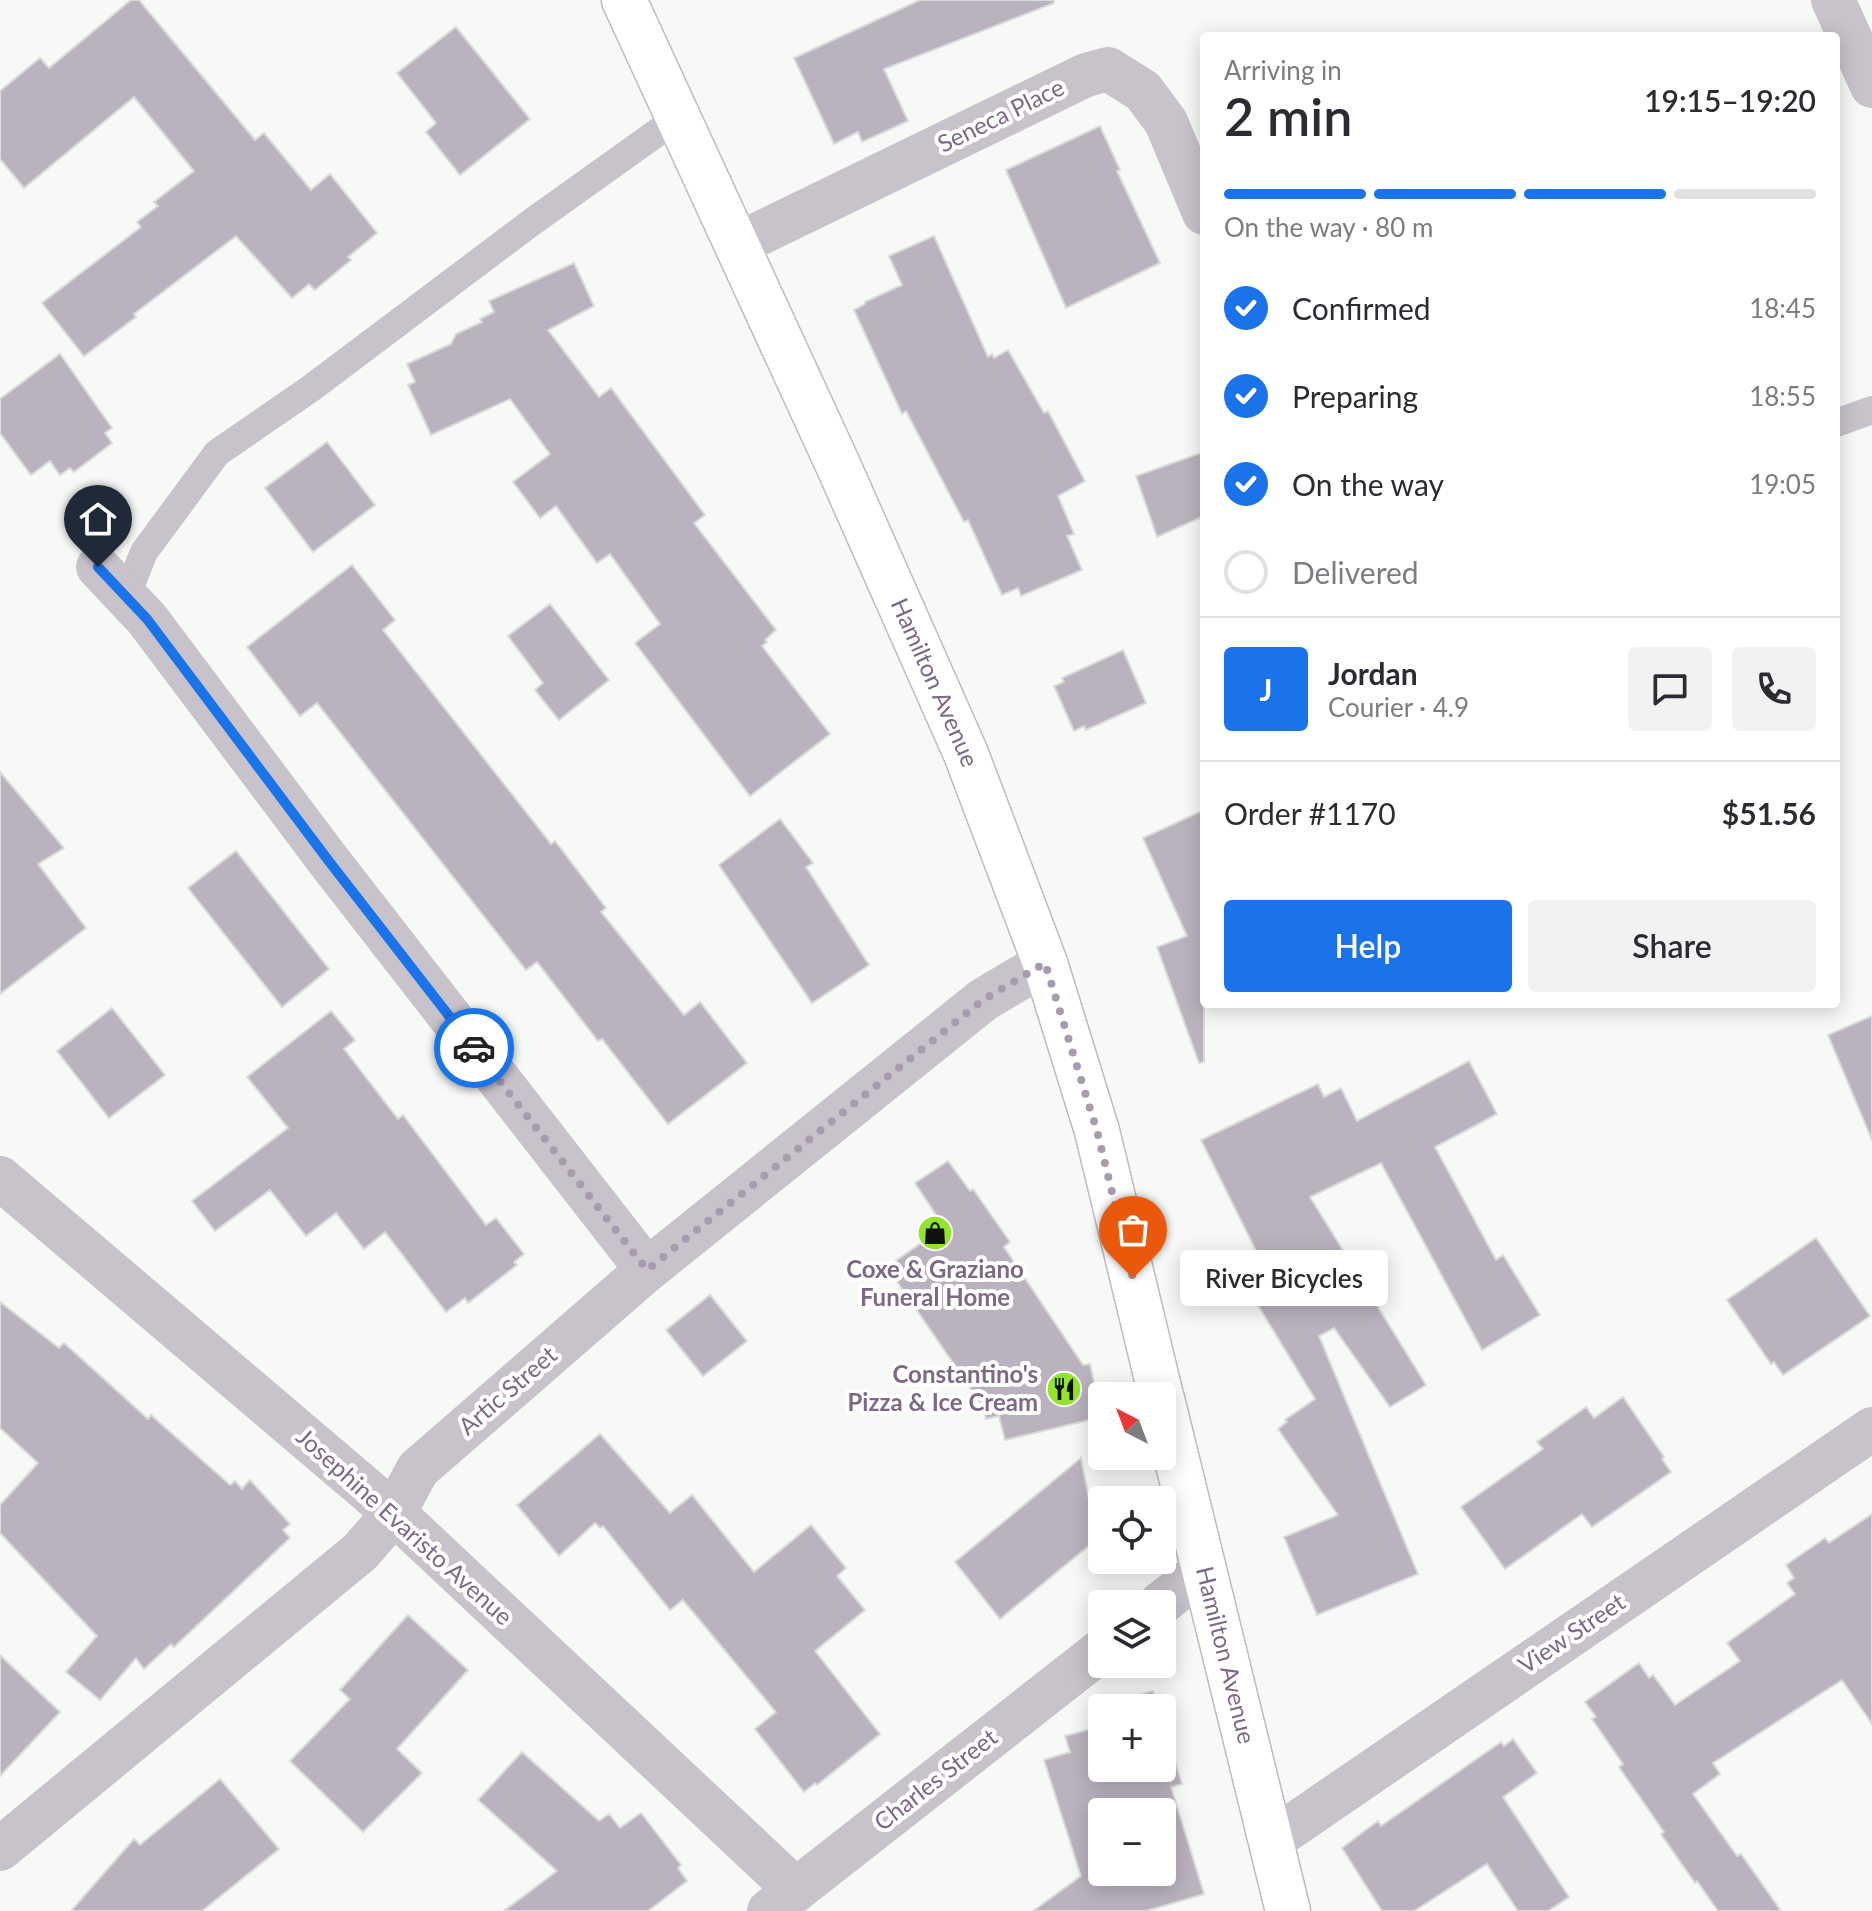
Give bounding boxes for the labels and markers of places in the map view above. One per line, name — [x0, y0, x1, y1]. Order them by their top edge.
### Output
pin — [64, 485, 132, 567]
pin — [1099, 1196, 1167, 1278]
shop icon: Coxe & Graziano Funeral Home — [916, 1214, 954, 1252]
callout: River Bicycles — [1181, 1250, 1389, 1306]
place label: Coxe & Graziano Funeral Home — [846, 1254, 1024, 1311]
place label: Constantino's Pizza & Ice Cream — [848, 1359, 1038, 1416]
restaurant icon: Constantino's Pizza & Ice Cream — [1045, 1370, 1083, 1408]

